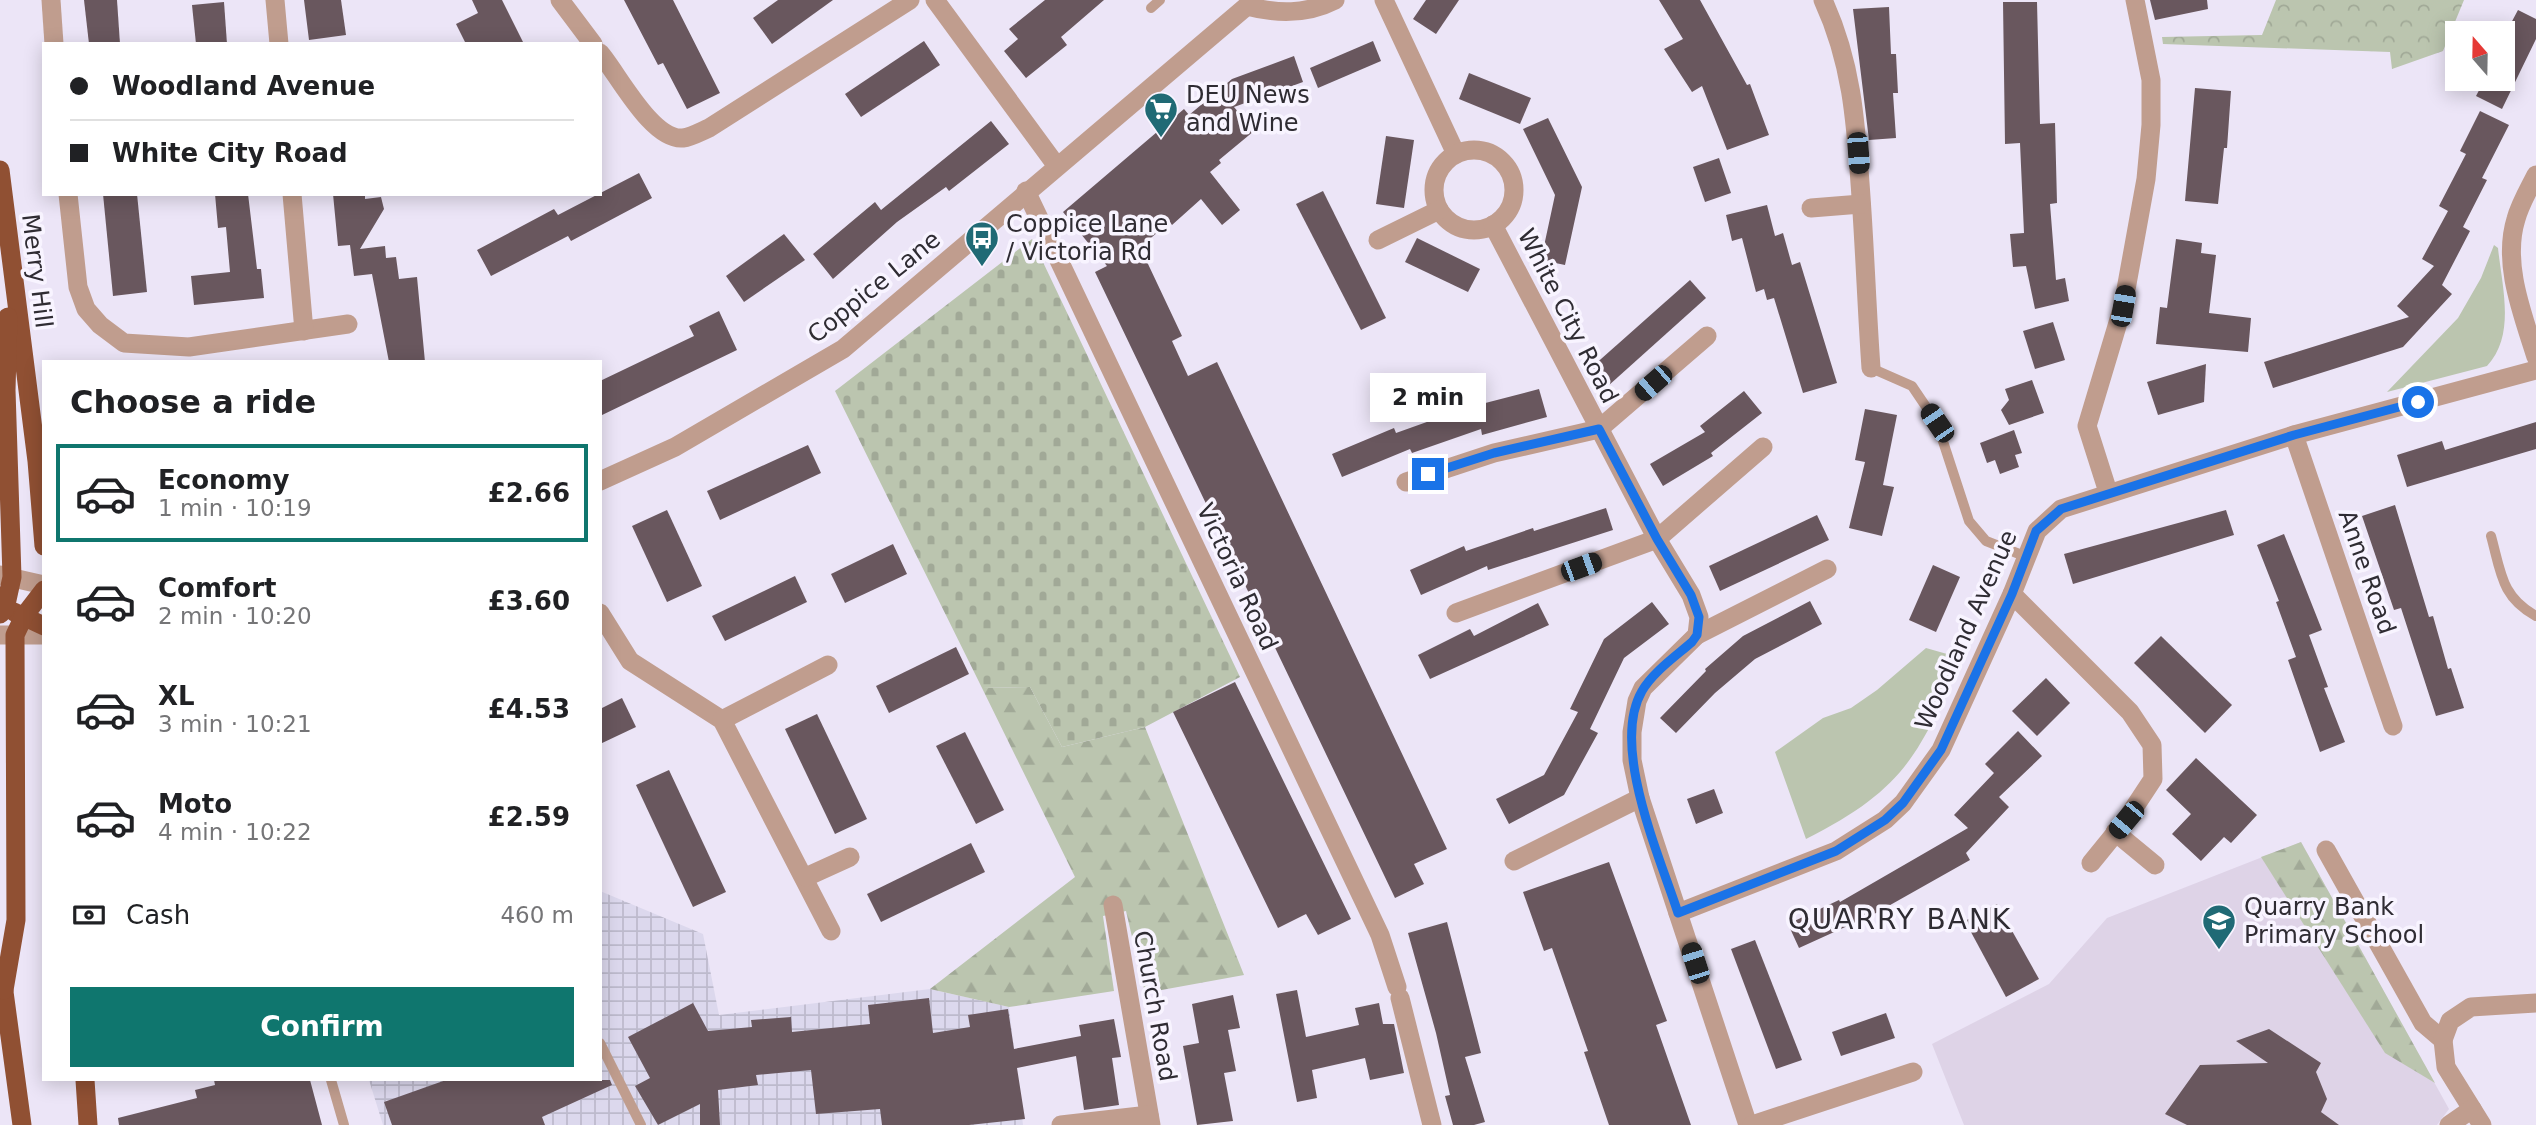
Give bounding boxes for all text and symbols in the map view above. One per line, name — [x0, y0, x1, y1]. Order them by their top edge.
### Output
north arrow — [2445, 21, 2515, 91]
map controls — [2445, 21, 2515, 91]
text: Woodland Avenue — [112, 71, 375, 101]
place label: DEU News and Wine — [1186, 81, 1310, 137]
supermarket icon: DEU News and Wine — [1142, 90, 1180, 139]
car — [1847, 131, 1870, 175]
text: White City Road — [112, 138, 348, 168]
place label: Coppice Lane / Victoria Rd — [1006, 210, 1168, 266]
street label: Merry Hill — [16, 212, 58, 330]
bus stop icon: Coppice Lane / Victoria Rd — [963, 219, 1001, 268]
street label: White City Road — [1512, 224, 1624, 408]
street label: Coppice Lane — [802, 225, 946, 349]
car — [2110, 283, 2137, 329]
car — [1631, 361, 1676, 405]
callout: 2 min — [1370, 372, 1486, 421]
text: Choose a ride — [70, 383, 316, 421]
text: 2 min — [1392, 384, 1464, 410]
route start — [2402, 386, 2434, 418]
car — [1917, 400, 1958, 446]
route end — [1412, 458, 1444, 490]
icon: car — [74, 462, 137, 525]
text: Economy — [158, 465, 289, 495]
text: £2.66 — [488, 478, 570, 508]
text: 1 min · 10:19 — [158, 495, 312, 521]
street label: Victoria Road — [1191, 499, 1283, 655]
street label: Anne Road — [2333, 506, 2401, 638]
street label: Woodland Avenue — [1909, 526, 2023, 734]
car — [1558, 550, 1605, 584]
icon: car — [74, 570, 137, 633]
text: Comfort — [158, 573, 276, 603]
text: £3.60 — [488, 586, 570, 616]
text: 2 min · 10:20 — [158, 603, 312, 629]
icon: car — [74, 678, 137, 741]
text: XL — [158, 681, 195, 711]
text: £4.53 — [488, 694, 570, 724]
text: 3 min · 10:21 — [158, 711, 312, 737]
icon: car — [74, 786, 137, 849]
text: Moto — [158, 789, 232, 819]
car — [2105, 797, 2148, 843]
text: £2.59 — [488, 802, 570, 832]
text: 4 min · 10:22 — [158, 819, 312, 845]
place label: Quarry Bank Primary School — [2244, 893, 2424, 949]
icon: cash — [70, 896, 108, 934]
text: Cash — [126, 900, 190, 930]
text: 460 m — [500, 902, 574, 928]
school or university icon: Quarry Bank Primary School — [2200, 902, 2238, 951]
district label: QUARRY BANK — [1788, 903, 2012, 936]
street label: Church Road — [1128, 928, 1182, 1084]
car — [1679, 940, 1712, 986]
button: Confirm — [70, 987, 574, 1067]

